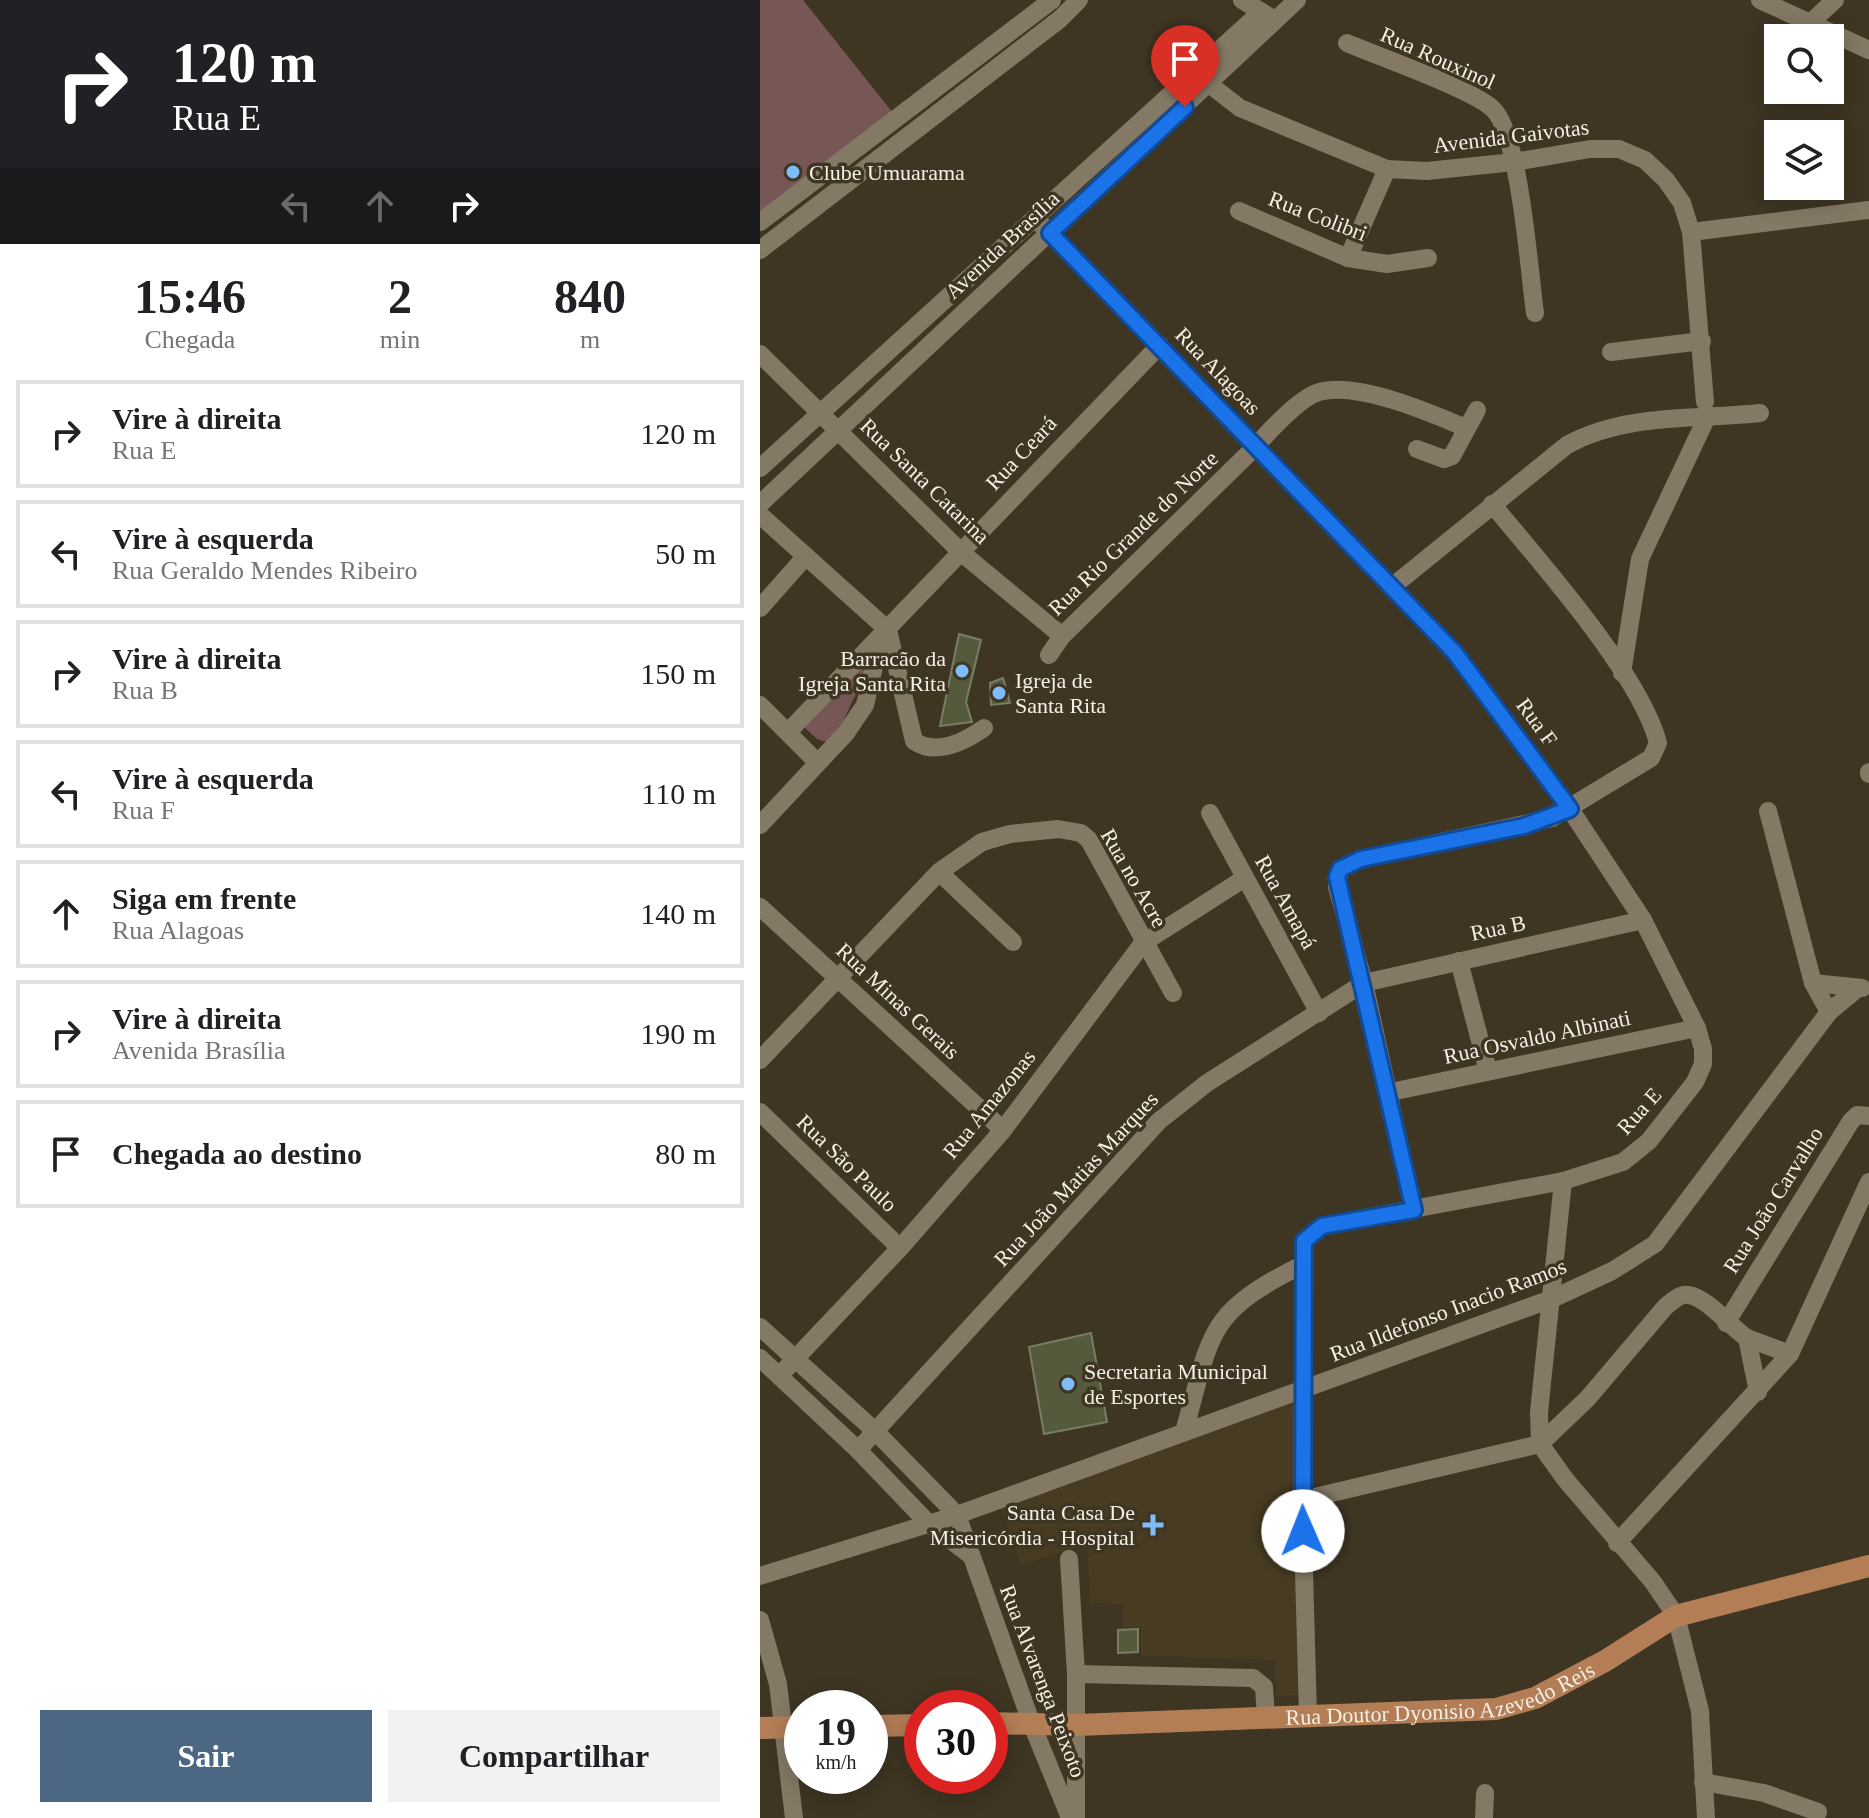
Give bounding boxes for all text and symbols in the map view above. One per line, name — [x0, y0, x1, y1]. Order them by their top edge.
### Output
street label: Rua Rouxinol — [1377, 22, 1499, 94]
map controls — [1764, 24, 1844, 200]
button: search — [1764, 24, 1844, 104]
pin — [1151, 25, 1219, 107]
icon: right — [40, 32, 144, 136]
text: 120 m — [172, 32, 317, 94]
icon: arrive — [1163, 37, 1207, 81]
text: Rua E — [172, 98, 261, 138]
street label: Avenida Gaivotas — [1432, 114, 1590, 158]
button: layers — [1764, 120, 1844, 200]
place label: Clube Umuarama — [809, 160, 965, 185]
marker: Clube Umuarama — [784, 163, 802, 181]
icon: left — [274, 184, 318, 228]
icon: ahead — [358, 184, 402, 228]
icon: right — [442, 184, 486, 228]
street label: Avenida Brasília — [940, 186, 1064, 304]
street label: Rua Colibri — [1265, 186, 1371, 246]
text: 15:46 — [134, 270, 246, 323]
text: 2 — [388, 270, 412, 323]
text: 840 — [554, 270, 626, 323]
street label: Rua Alagoas — [1170, 322, 1266, 420]
text: Chegada — [144, 325, 235, 354]
text: min — [380, 325, 420, 354]
text: m — [580, 325, 600, 354]
text: Vire à direita — [112, 402, 281, 435]
street label: Rua Ceará — [980, 411, 1062, 495]
icon: right — [44, 412, 88, 456]
street label: Rua Santa Catarina — [855, 413, 995, 549]
text: 120 m — [640, 417, 716, 450]
text: Rua E — [112, 436, 176, 465]
street label: Rua Rio Grande do Norte — [1043, 445, 1223, 621]
text: Vire à esquerda — [112, 522, 314, 555]
icon: left — [44, 532, 88, 576]
text: 50 m — [655, 537, 716, 570]
text: Rua Geraldo Mendes Ribeiro — [112, 556, 417, 585]
text: Vire à direita — [112, 642, 281, 675]
place label: Barracão da Igreja Santa Rita — [798, 646, 946, 696]
icon: right — [44, 652, 88, 696]
text: 150 m — [640, 657, 716, 690]
marker: Barracão da Igreja Santa Rita — [953, 662, 971, 680]
place label: Igreja de Santa Rita — [1015, 668, 1106, 718]
text: Rua B — [112, 676, 178, 705]
marker: Igreja de Santa Rita — [990, 684, 1008, 702]
street label: Rua F — [1511, 693, 1563, 751]
text: Vire à esquerda — [112, 762, 314, 795]
icon: left — [44, 772, 88, 816]
text: 110 m — [641, 777, 716, 810]
text: Rua F — [112, 796, 175, 825]
street label: Rua no Acre — [1096, 824, 1172, 932]
street label: Rua Amapá — [1250, 851, 1322, 953]
text: Siga em frente — [112, 882, 296, 915]
icon: ahead — [44, 892, 88, 936]
text: 140 m — [640, 897, 716, 930]
street label: Rua B — [1468, 910, 1528, 946]
text: Rua Alagoas — [112, 916, 244, 945]
street label: Rua Minas Gerais — [831, 938, 965, 1064]
text: Vire à direita — [112, 1002, 281, 1035]
street label: Rua Osvaldo Albinati — [1441, 1005, 1633, 1069]
icon: right — [44, 1012, 88, 1056]
text: 190 m — [640, 1017, 716, 1050]
text: Avenida Brasília — [112, 1036, 286, 1065]
street label: Rua Amazonas — [938, 1045, 1040, 1163]
street label: Rua E — [1612, 1082, 1666, 1140]
street label: Rua João Matias Marques — [989, 1087, 1163, 1271]
street label: Rua São Paulo — [792, 1109, 902, 1217]
street label: Rua João Carvalho — [1718, 1122, 1828, 1278]
icon: arrive — [44, 1132, 88, 1176]
text: Chegada ao destino — [112, 1137, 362, 1170]
text: 80 m — [655, 1137, 716, 1170]
street label: Rua Ildefonso Inacio Ramos — [1326, 1253, 1570, 1367]
place label: Secretaria Municipal de Esportes — [1084, 1359, 1268, 1409]
marker: Secretaria Municipal de Esportes — [1059, 1375, 1077, 1393]
position arrow — [1261, 1489, 1345, 1573]
place label: Santa Casa De Misericórdia - Hospital — [930, 1500, 1135, 1550]
marker: Santa Casa De Misericórdia - Hospital — [1142, 1514, 1164, 1536]
street label: Rua Alvarenga Peixoto — [995, 1581, 1091, 1781]
street label: Rua Doutor Dyonisio Azevedo Reis — [1285, 1656, 1599, 1730]
speed limit sign: 30 — [904, 1690, 1008, 1794]
text: 19 — [816, 1709, 856, 1754]
button: Sair — [40, 1710, 372, 1802]
button: Compartilhar — [388, 1710, 720, 1802]
text: km/h — [815, 1751, 857, 1773]

